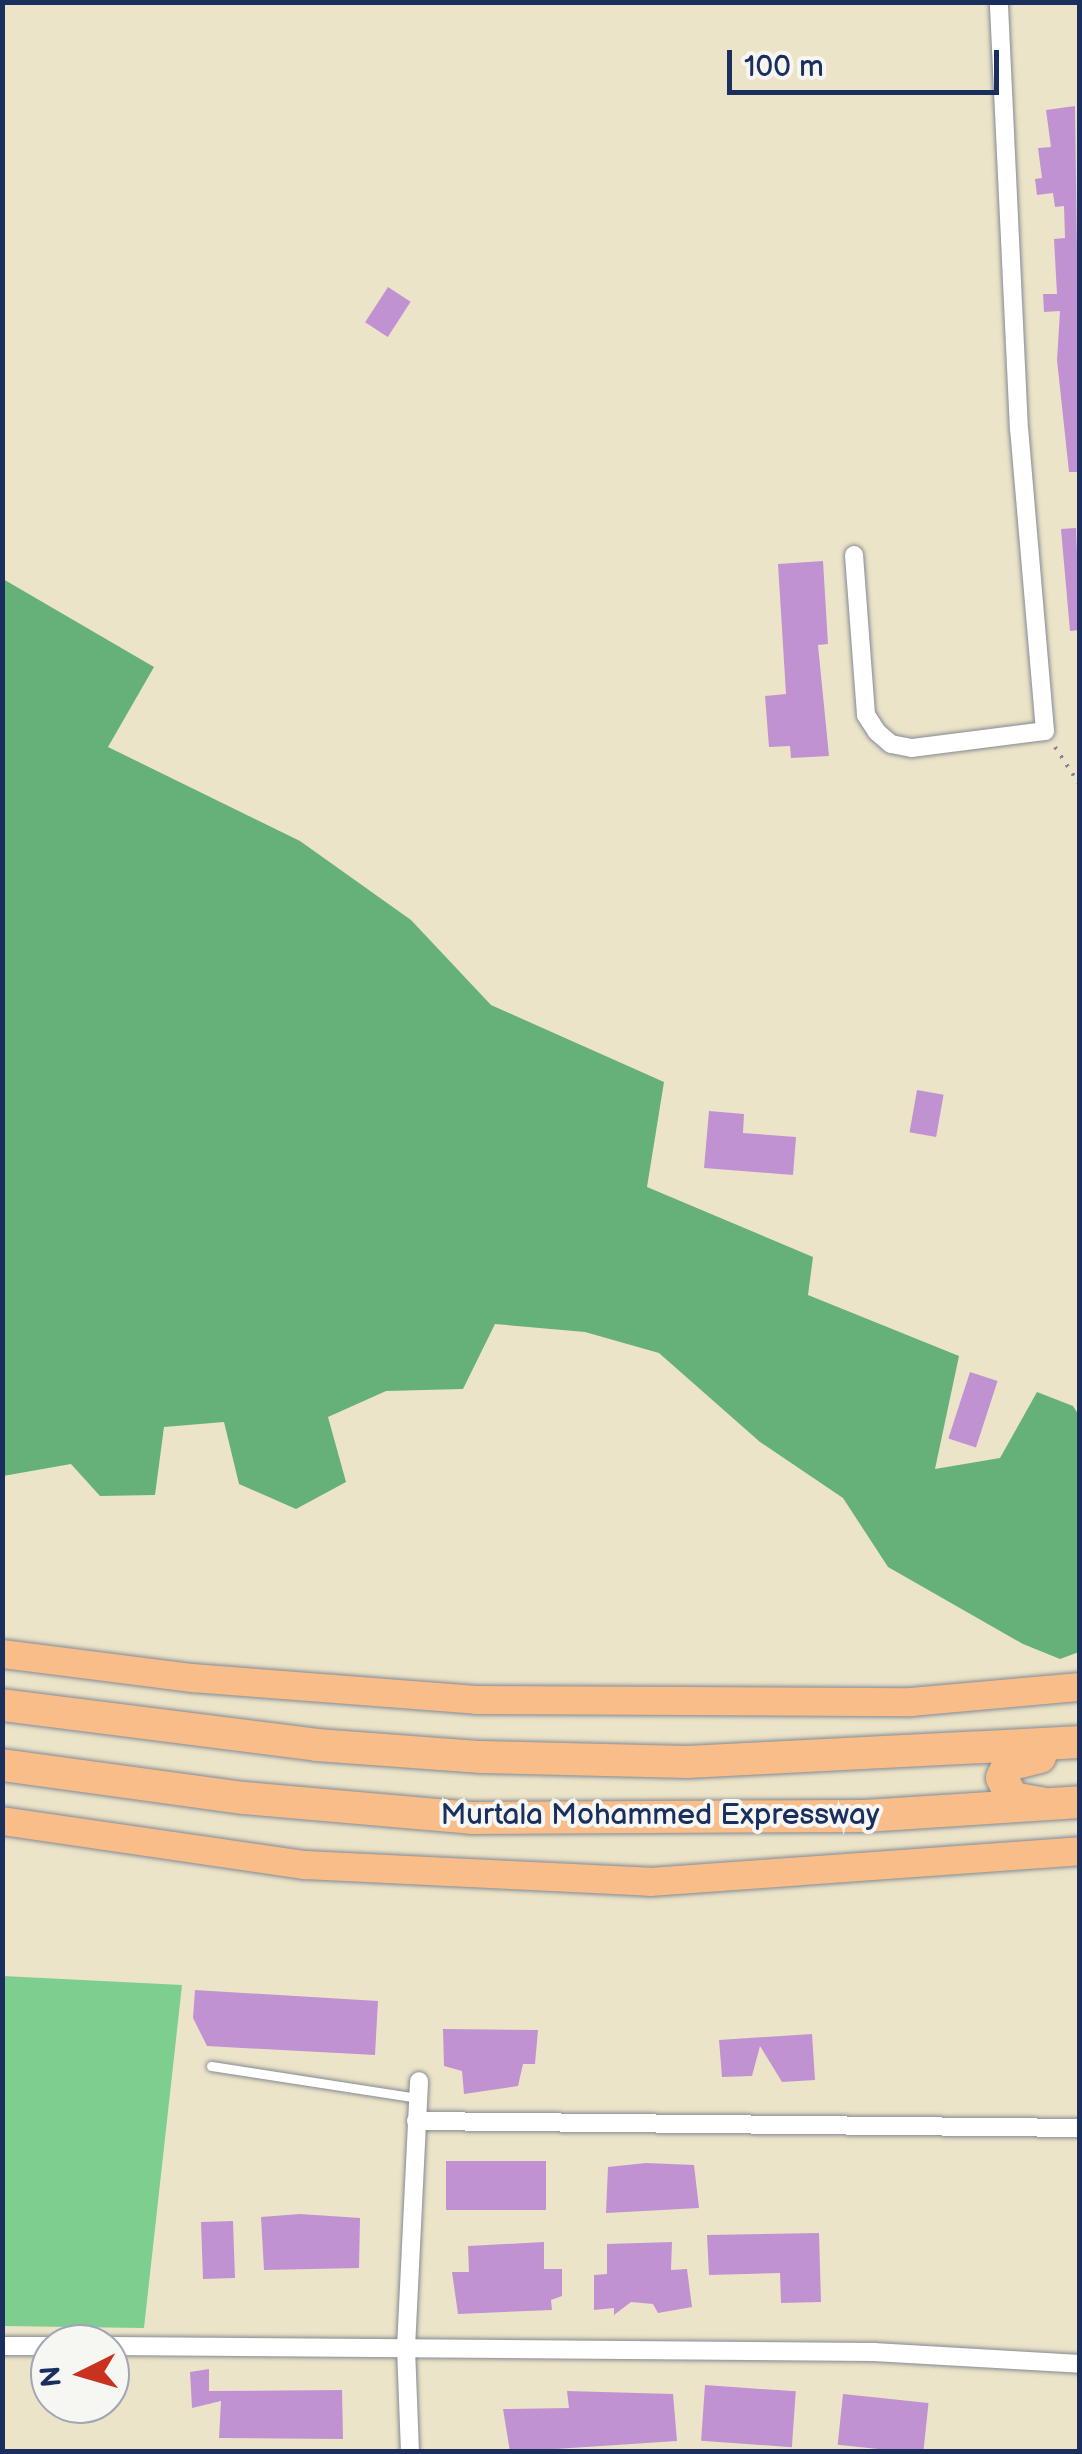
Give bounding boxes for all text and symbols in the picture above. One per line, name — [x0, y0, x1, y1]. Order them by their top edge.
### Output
scale bar — [732, 30, 1004, 92]
text: 100 m — [744, 49, 824, 85]
street label: Murtala Mohammed Expressway — [440, 1797, 880, 1833]
north arrow — [30, 2324, 130, 2424]
text: N — [34, 2365, 69, 2388]

